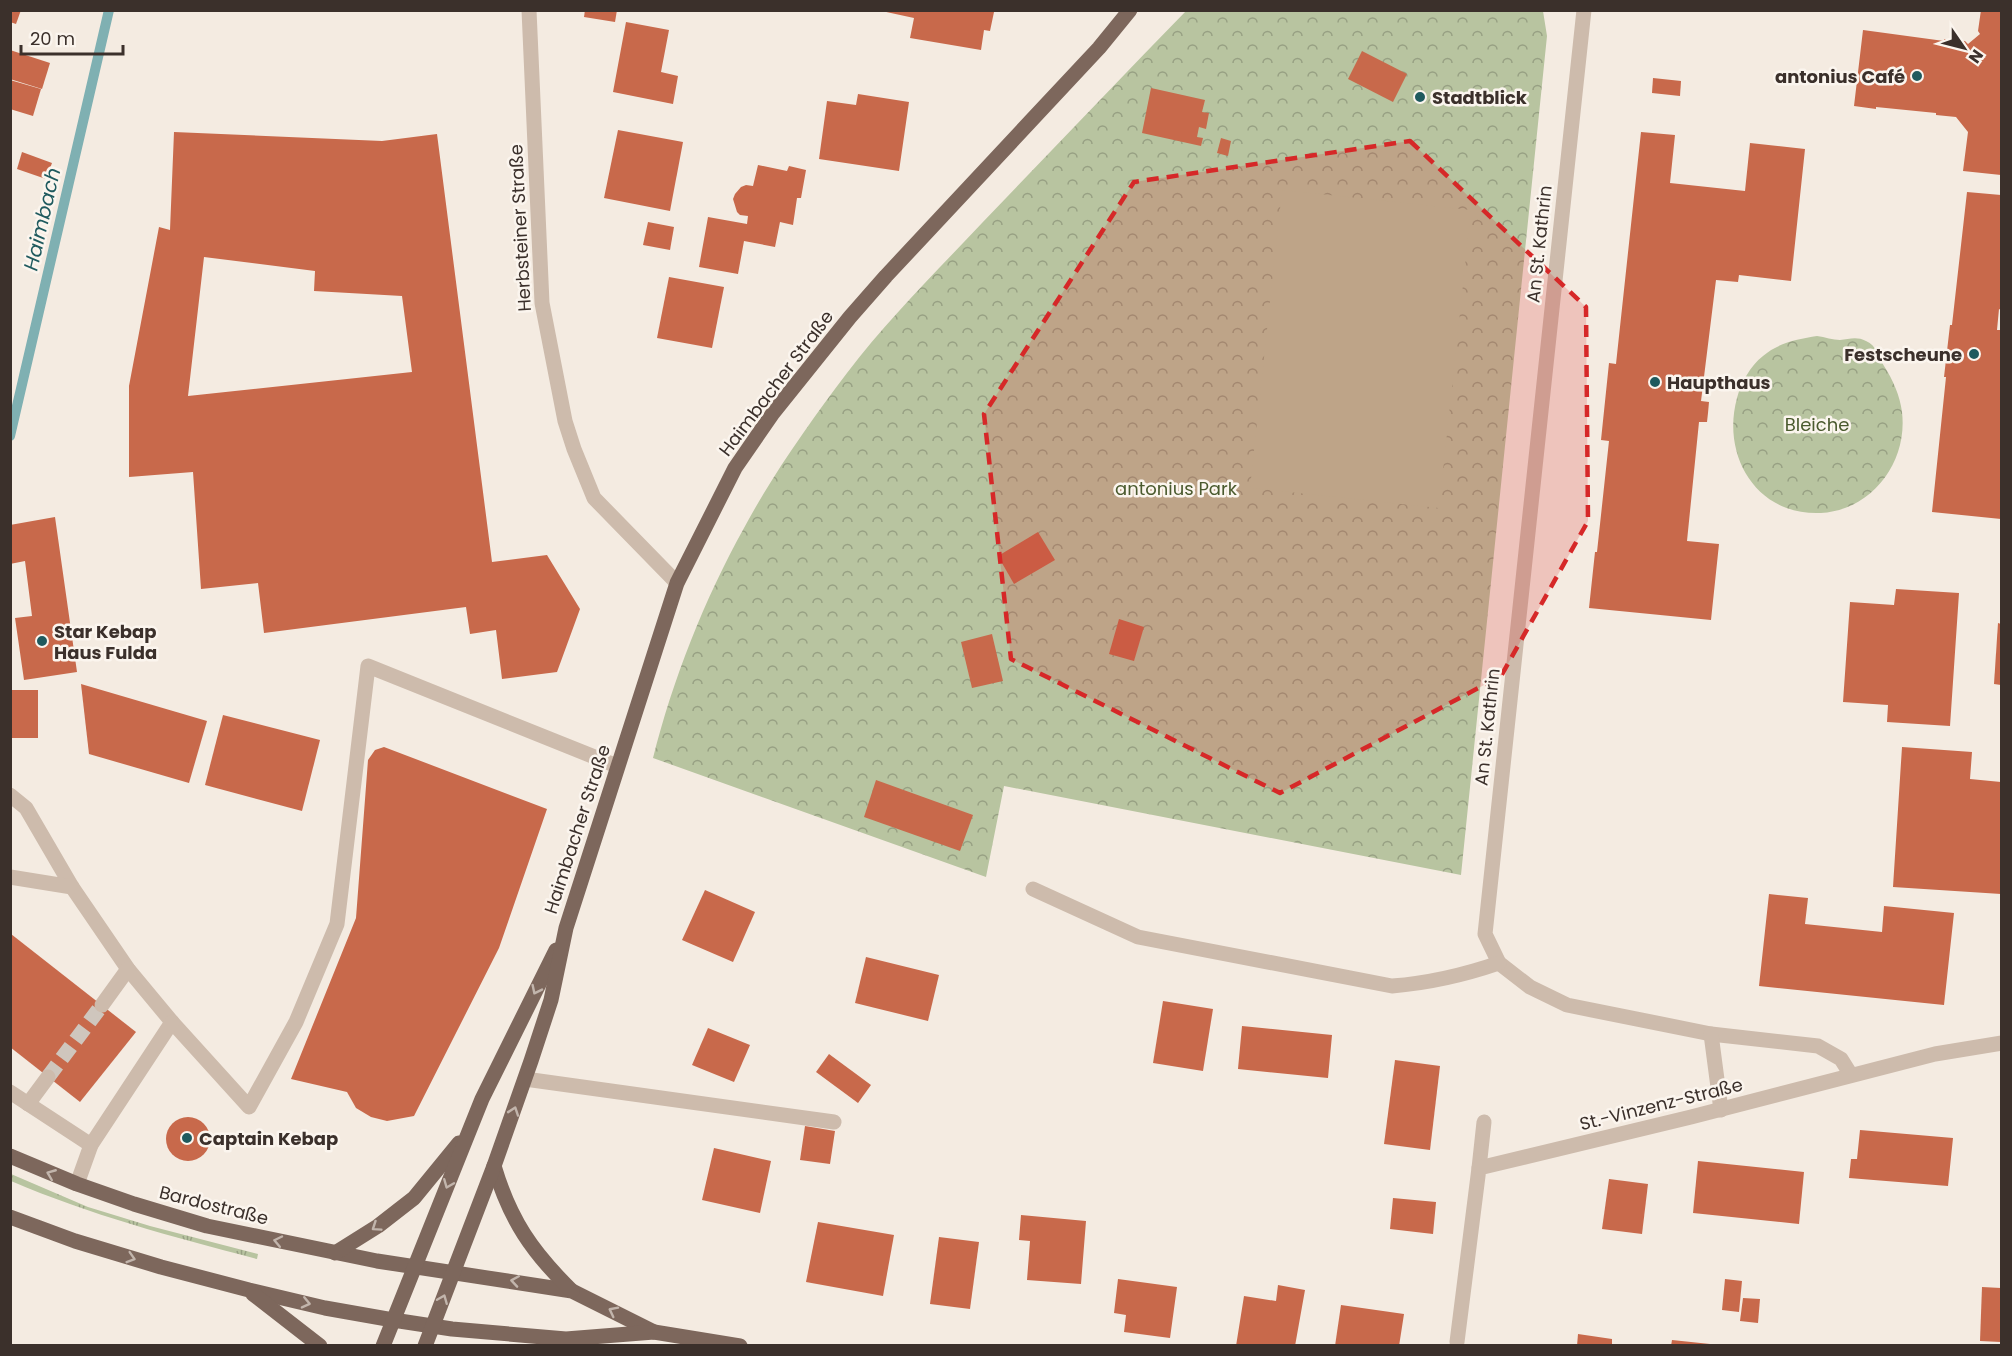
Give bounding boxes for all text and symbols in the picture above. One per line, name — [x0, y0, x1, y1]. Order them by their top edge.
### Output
scale bar — [21, 18, 123, 56]
north arrow — [1934, 18, 1994, 78]
text: 20 m — [30, 26, 75, 51]
text: N — [1963, 45, 1989, 68]
place label: antonius Café — [1775, 64, 1905, 89]
marker: antonius Café — [1910, 69, 1924, 83]
place label: Stadtblick — [1432, 85, 1528, 110]
marker: Stadtblick — [1413, 90, 1427, 104]
street label: Herbsteiner Straße — [503, 144, 537, 312]
water label: Haimbach — [17, 165, 67, 273]
street label: An St. Kathrin — [1520, 184, 1558, 304]
street label: Haimbacher Straße — [713, 305, 839, 461]
place label: Festscheune — [1844, 342, 1962, 367]
marker: Festscheune — [1967, 347, 1981, 361]
place label: Haupthaus — [1667, 370, 1771, 395]
marker: Haupthaus — [1648, 375, 1662, 389]
park label: Bleiche — [1785, 412, 1849, 437]
park label: antonius Park — [1115, 476, 1238, 501]
place label: Star Kebap Haus Fulda — [54, 619, 157, 665]
marker: Star Kebap Haus Fulda — [35, 634, 49, 648]
street label: An St. Kathrin — [1468, 667, 1506, 787]
street label: Haimbacher Straße — [538, 741, 616, 917]
one-way arrow — [531, 984, 543, 995]
street label: St.-Vinzenz-Straße — [1577, 1072, 1745, 1136]
one-way arrow — [506, 1106, 519, 1117]
place label: Captain Kebap — [199, 1126, 338, 1151]
marker: Captain Kebap — [180, 1131, 194, 1145]
one-way arrow — [46, 1169, 57, 1181]
one-way arrow — [443, 1177, 455, 1188]
street label: Bardostraße — [157, 1179, 271, 1231]
one-way arrow — [371, 1220, 382, 1231]
one-way arrow — [273, 1235, 283, 1248]
one-way arrow — [125, 1251, 136, 1263]
one-way arrow — [510, 1275, 520, 1288]
one-way arrow — [436, 1294, 448, 1305]
one-way arrow — [300, 1296, 310, 1309]
one-way arrow — [609, 1307, 620, 1319]

